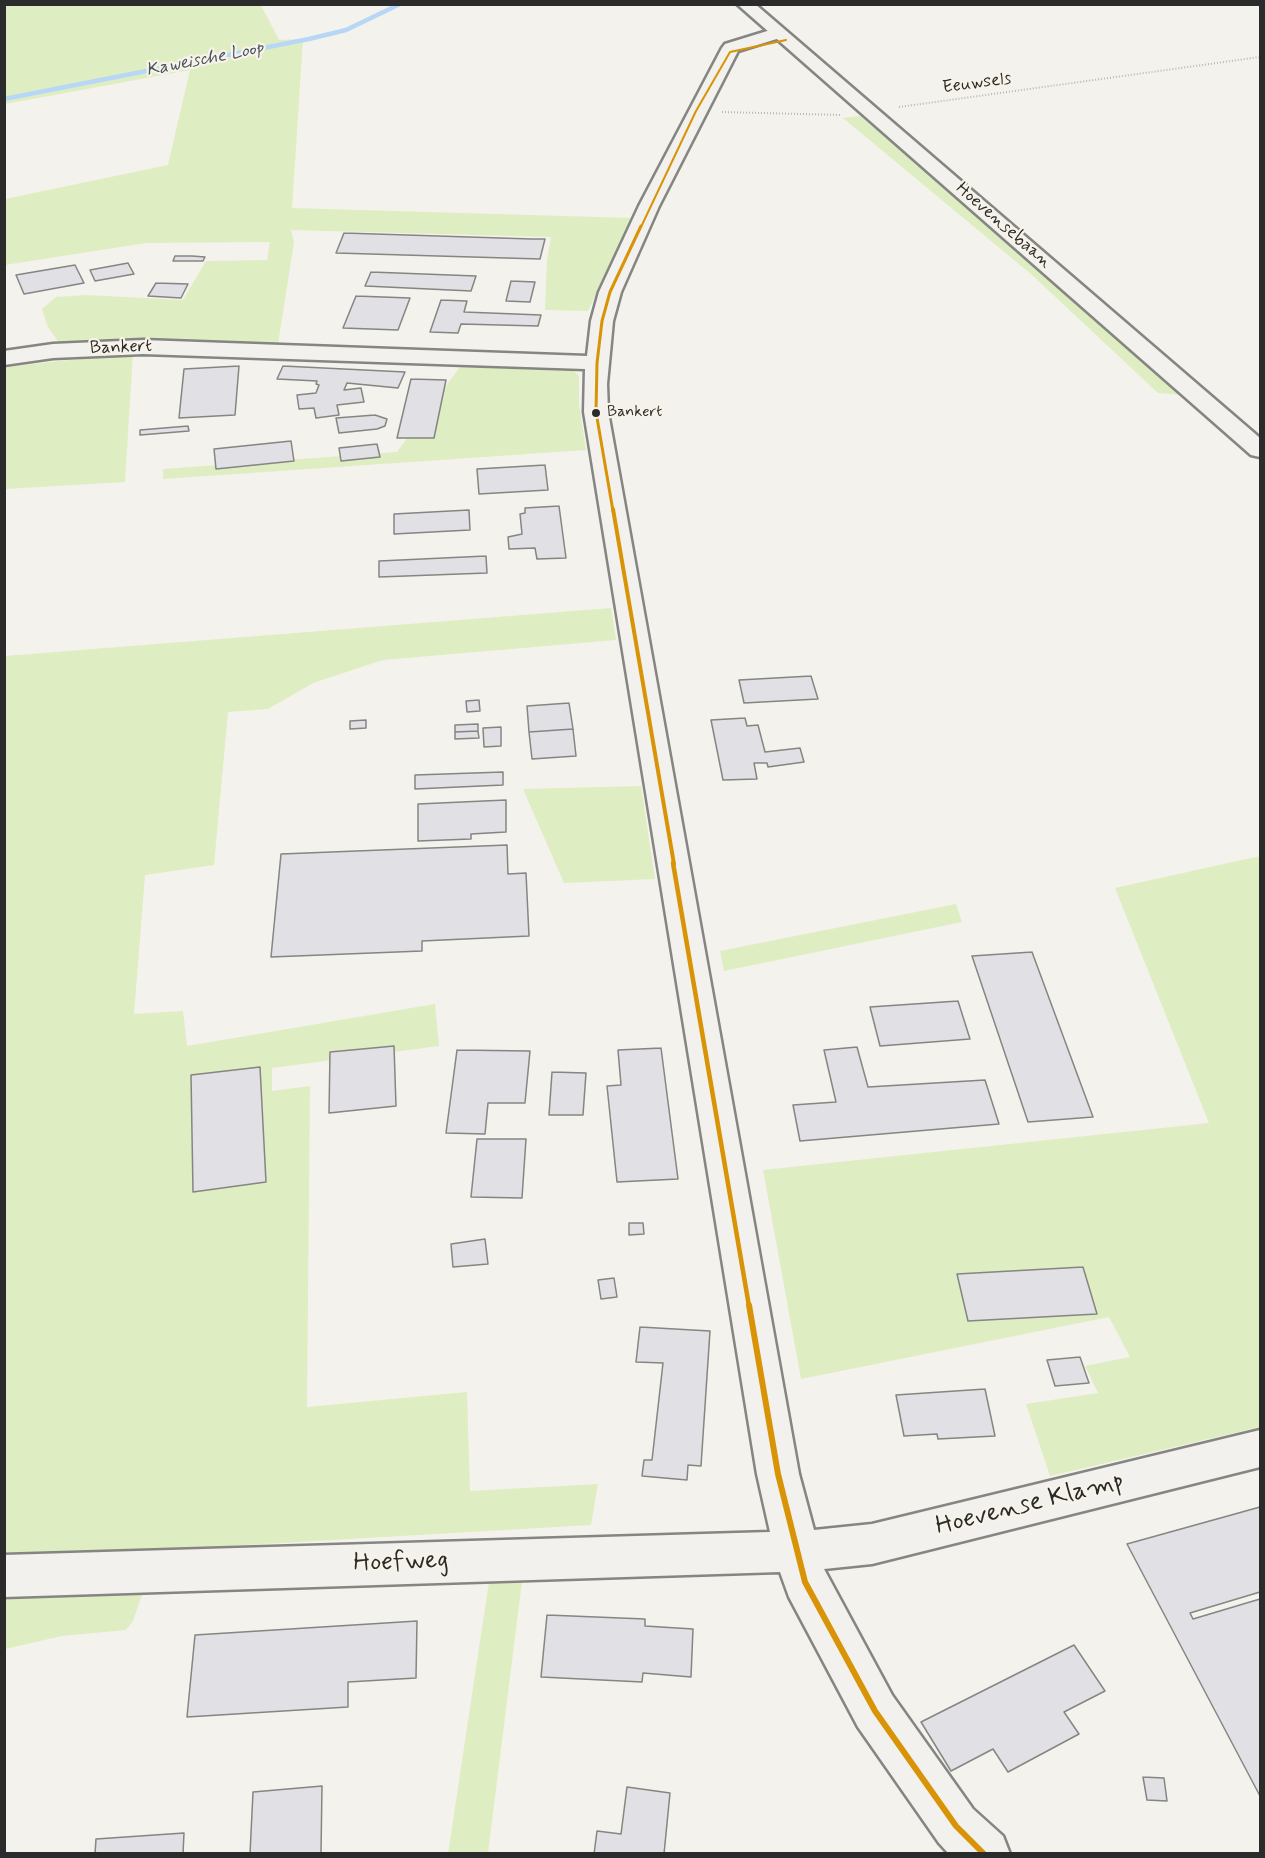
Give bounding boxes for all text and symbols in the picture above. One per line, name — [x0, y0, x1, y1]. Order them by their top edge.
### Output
water label: Kaweische Loop — [145, 38, 265, 82]
street label: Eeuwsels — [941, 68, 1013, 100]
street label: Hoevensebaan — [951, 179, 1055, 273]
street label: Bankert — [90, 336, 152, 360]
place label: Bankert — [607, 403, 662, 423]
marker: Bankert — [590, 407, 602, 419]
street label: Hoevense Klamp — [933, 1467, 1127, 1543]
street label: Hoefweg — [353, 1546, 449, 1580]

